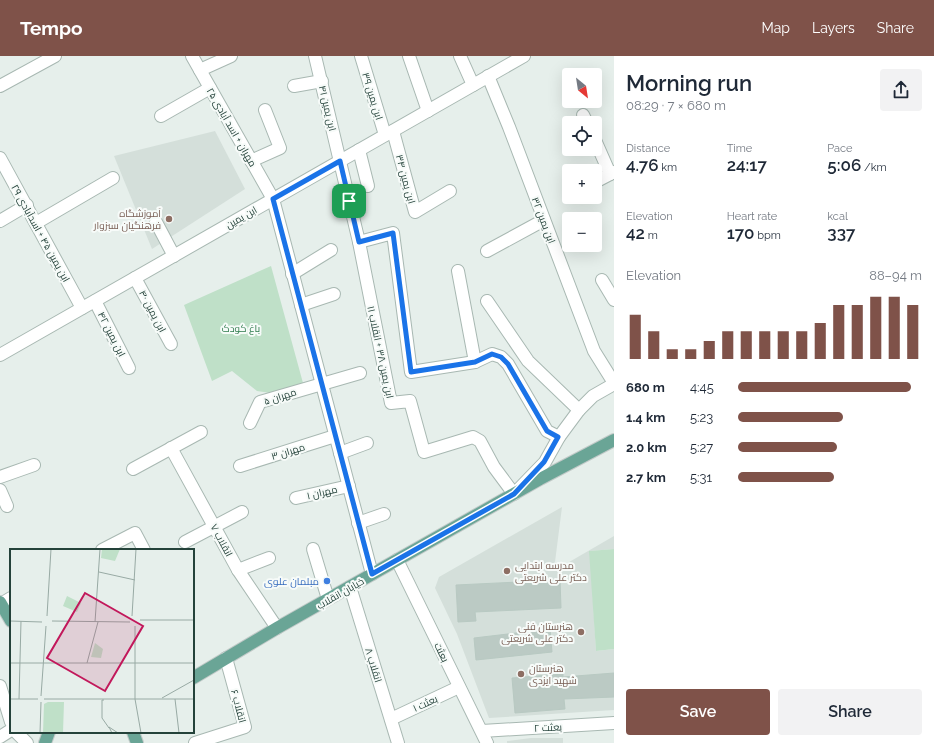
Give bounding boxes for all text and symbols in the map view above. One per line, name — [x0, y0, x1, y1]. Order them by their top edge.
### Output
text: Tempo — [20, 17, 83, 39]
text: Map — [762, 20, 790, 36]
text: Layers — [812, 20, 855, 36]
text: Share — [877, 20, 914, 36]
north arrow — [562, 68, 602, 108]
map controls — [562, 68, 602, 252]
button: share — [880, 69, 922, 111]
text: Morning run — [626, 70, 752, 96]
street label: ابن یمین ۳۹ — [359, 71, 385, 121]
street label: ابن یمین ۴۱ — [316, 84, 338, 132]
street label: مهران + اسد آبادی ۲۵ — [204, 86, 259, 169]
text: 08:29 · 7 × 680 m — [626, 98, 726, 113]
button: locate — [562, 116, 602, 156]
text: Distance — [626, 142, 670, 155]
text: Time — [727, 142, 752, 155]
text: Pace — [827, 142, 853, 155]
street label: ابن یمین ۳۴ — [393, 153, 417, 205]
text: 4.76 — [626, 155, 658, 175]
text: 24:17 — [727, 155, 767, 175]
text: 5:06 — [827, 155, 861, 175]
text: km — [658, 161, 677, 174]
text: /km — [861, 161, 887, 174]
button: + — [562, 164, 602, 204]
street label: ابن یمین ۴۵ + اسدآبادی ۲۹ — [8, 183, 72, 284]
pin — [332, 184, 366, 218]
icon: arrive — [338, 190, 360, 212]
street label: ابن یمین ۳۲ — [529, 195, 557, 245]
street label: ابن یمین — [224, 204, 259, 232]
place label: آموزشگاه فرهنگیان سبزوار — [93, 208, 161, 232]
text: Elevation — [626, 210, 673, 223]
text: Heart rate — [727, 210, 777, 223]
text: kcal — [827, 210, 848, 223]
button: − — [562, 212, 602, 252]
marker: آموزشگاه فرهنگیان سبزوار — [164, 214, 174, 224]
text: 42 — [626, 223, 645, 243]
text: 170 — [727, 223, 754, 243]
text: 337 — [827, 223, 855, 243]
text: m — [645, 229, 658, 242]
text: bpm — [754, 229, 781, 242]
text: Elevation — [626, 268, 681, 283]
text: 88–94 m — [869, 268, 922, 283]
street label: ابن یمین ۴۰ — [136, 288, 168, 335]
street label: ابن یمین ۳۸ + انقلاب ۱۱ — [364, 305, 396, 400]
street label: ابن یمین ۴۲ — [95, 310, 128, 359]
park label: باغ کودک — [222, 323, 260, 335]
text: 680 m — [626, 380, 665, 395]
text: 4:45 — [690, 380, 714, 395]
street label: مهران ۵ — [263, 386, 298, 408]
text: 1.4 km — [626, 410, 665, 425]
text: 5:23 — [690, 410, 713, 425]
text: 2.0 km — [626, 440, 667, 455]
text: 5:27 — [690, 440, 713, 455]
street label: مهران ۳ — [270, 441, 307, 463]
text: 2.7 km — [626, 470, 666, 485]
text: 5:31 — [690, 470, 712, 485]
street label: مهران ۱ — [306, 484, 339, 502]
street label: انقلاب ۷ — [208, 522, 235, 558]
inset map — [10, 549, 194, 733]
place label: مدرسه ابتدایی دکتر علی شریعتی — [515, 560, 587, 584]
marker: مدرسه ابتدایی دکتر علی شریعتی — [502, 566, 512, 576]
place label: مبلمان علوی — [264, 576, 319, 588]
street label: خیابان انقلاب — [315, 576, 366, 612]
marker: مبلمان علوی — [322, 576, 332, 586]
place label: هنرستان فنی دکتر علی شریعتی — [501, 621, 573, 645]
marker: هنرستان فنی دکتر علی شریعتی — [576, 627, 586, 637]
street label: بعثت — [432, 641, 451, 664]
street label: انقلاب ۸ — [363, 647, 384, 684]
place label: هنرستان شهید ایزدی — [529, 663, 577, 687]
marker: هنرستان شهید ایزدی — [516, 669, 526, 679]
street label: انقلاب ۶ — [229, 688, 248, 724]
button: Save — [626, 689, 770, 735]
button: Share — [778, 689, 922, 735]
street label: بعثت ۱ — [411, 693, 439, 714]
street label: بعثت ۲ — [534, 721, 562, 734]

